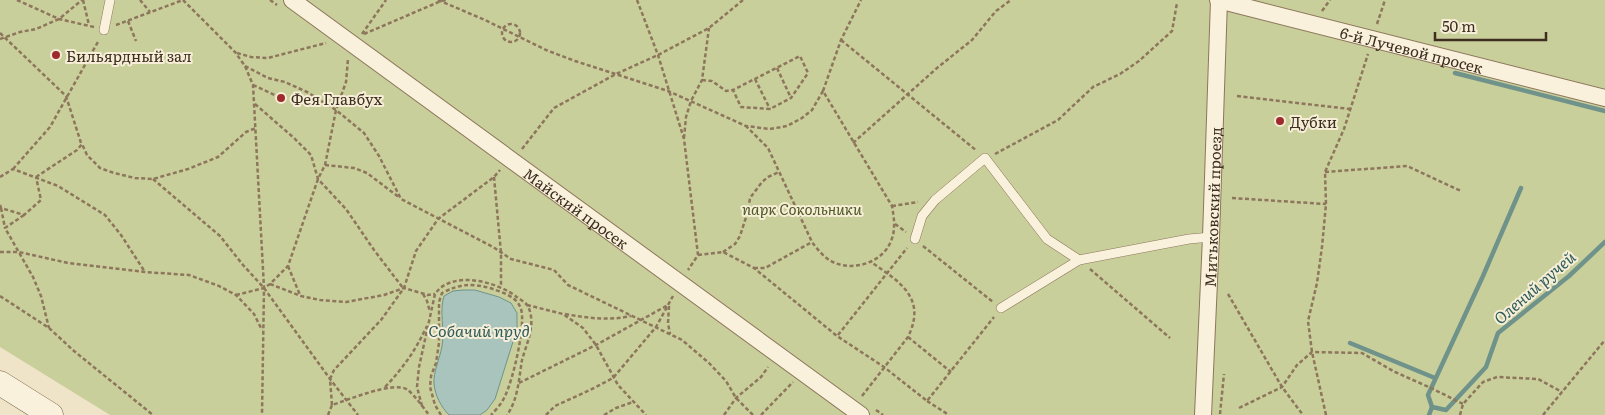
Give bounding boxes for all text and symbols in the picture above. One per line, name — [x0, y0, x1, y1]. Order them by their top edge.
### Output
scale bar — [1435, 10, 1546, 42]
text: 50 m — [1442, 14, 1476, 37]
street label: 6-й Лучевой просек — [1338, 20, 1486, 78]
place label: Бильярдный зал — [66, 44, 192, 67]
marker: Бильярдный зал — [50, 49, 62, 61]
place label: Фея Главбух — [291, 87, 383, 110]
marker: Фея Главбух — [275, 92, 287, 104]
place label: Дубки — [1290, 110, 1337, 133]
marker: Дубки — [1274, 115, 1286, 127]
street label: Митьковский проезд — [1197, 127, 1226, 288]
street label: Майский просек — [519, 161, 634, 254]
park label: парк Сокольники — [742, 197, 862, 220]
water label: Олений ручей — [1488, 244, 1581, 329]
water label: Собачий пруд — [428, 318, 530, 342]

